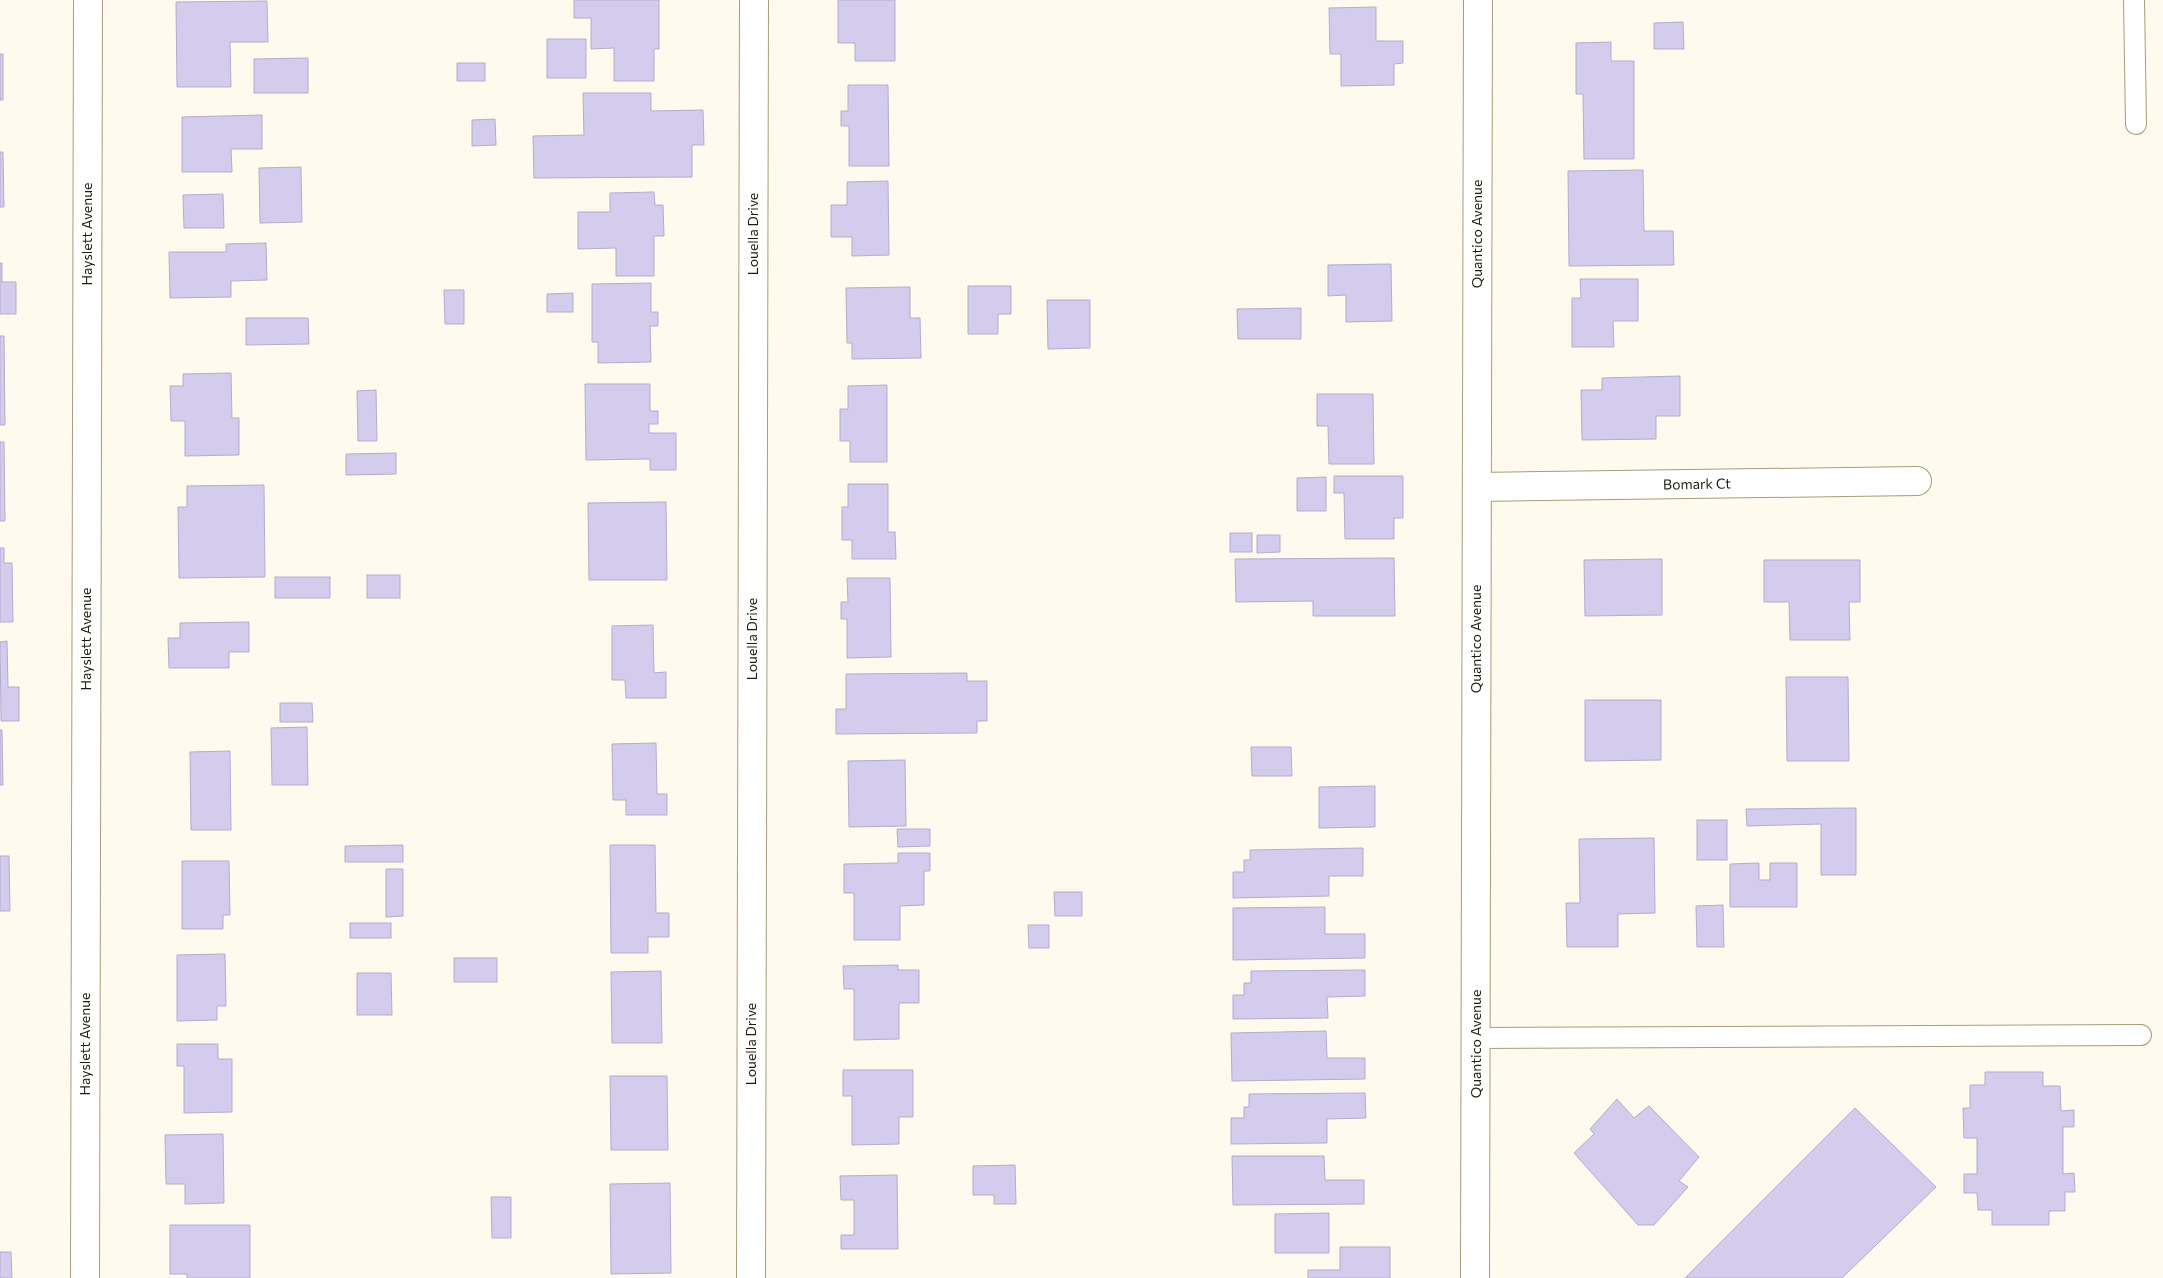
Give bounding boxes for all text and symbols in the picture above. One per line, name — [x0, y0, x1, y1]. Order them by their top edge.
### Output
street label: Quantico Avenue — [1468, 180, 1485, 288]
street label: Hayslett Avenue — [78, 183, 95, 285]
street label: Louella Drive — [744, 193, 761, 275]
street label: Bomark Ct — [1663, 474, 1731, 493]
street label: Quantico Avenue — [1467, 585, 1484, 693]
street label: Hayslett Avenue — [77, 588, 94, 690]
street label: Louella Drive — [743, 598, 760, 680]
street label: Quantico Avenue — [1467, 990, 1484, 1098]
street label: Hayslett Avenue — [76, 993, 93, 1095]
street label: Louella Drive — [742, 1003, 759, 1085]

